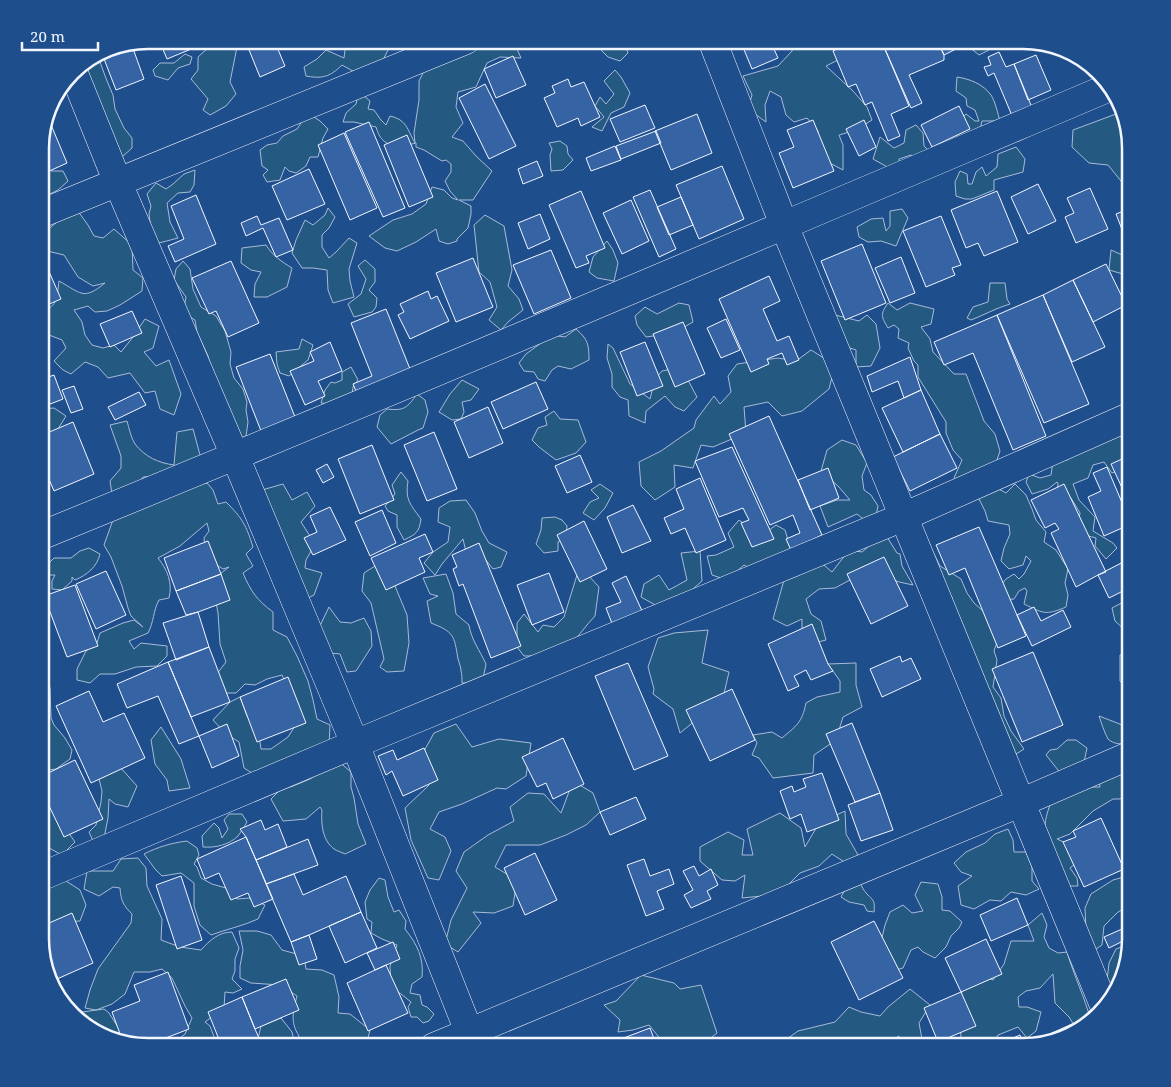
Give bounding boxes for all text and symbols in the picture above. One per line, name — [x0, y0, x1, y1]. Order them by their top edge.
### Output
scale bar — [22, 20, 99, 52]
text: 20 m — [30, 26, 65, 46]

